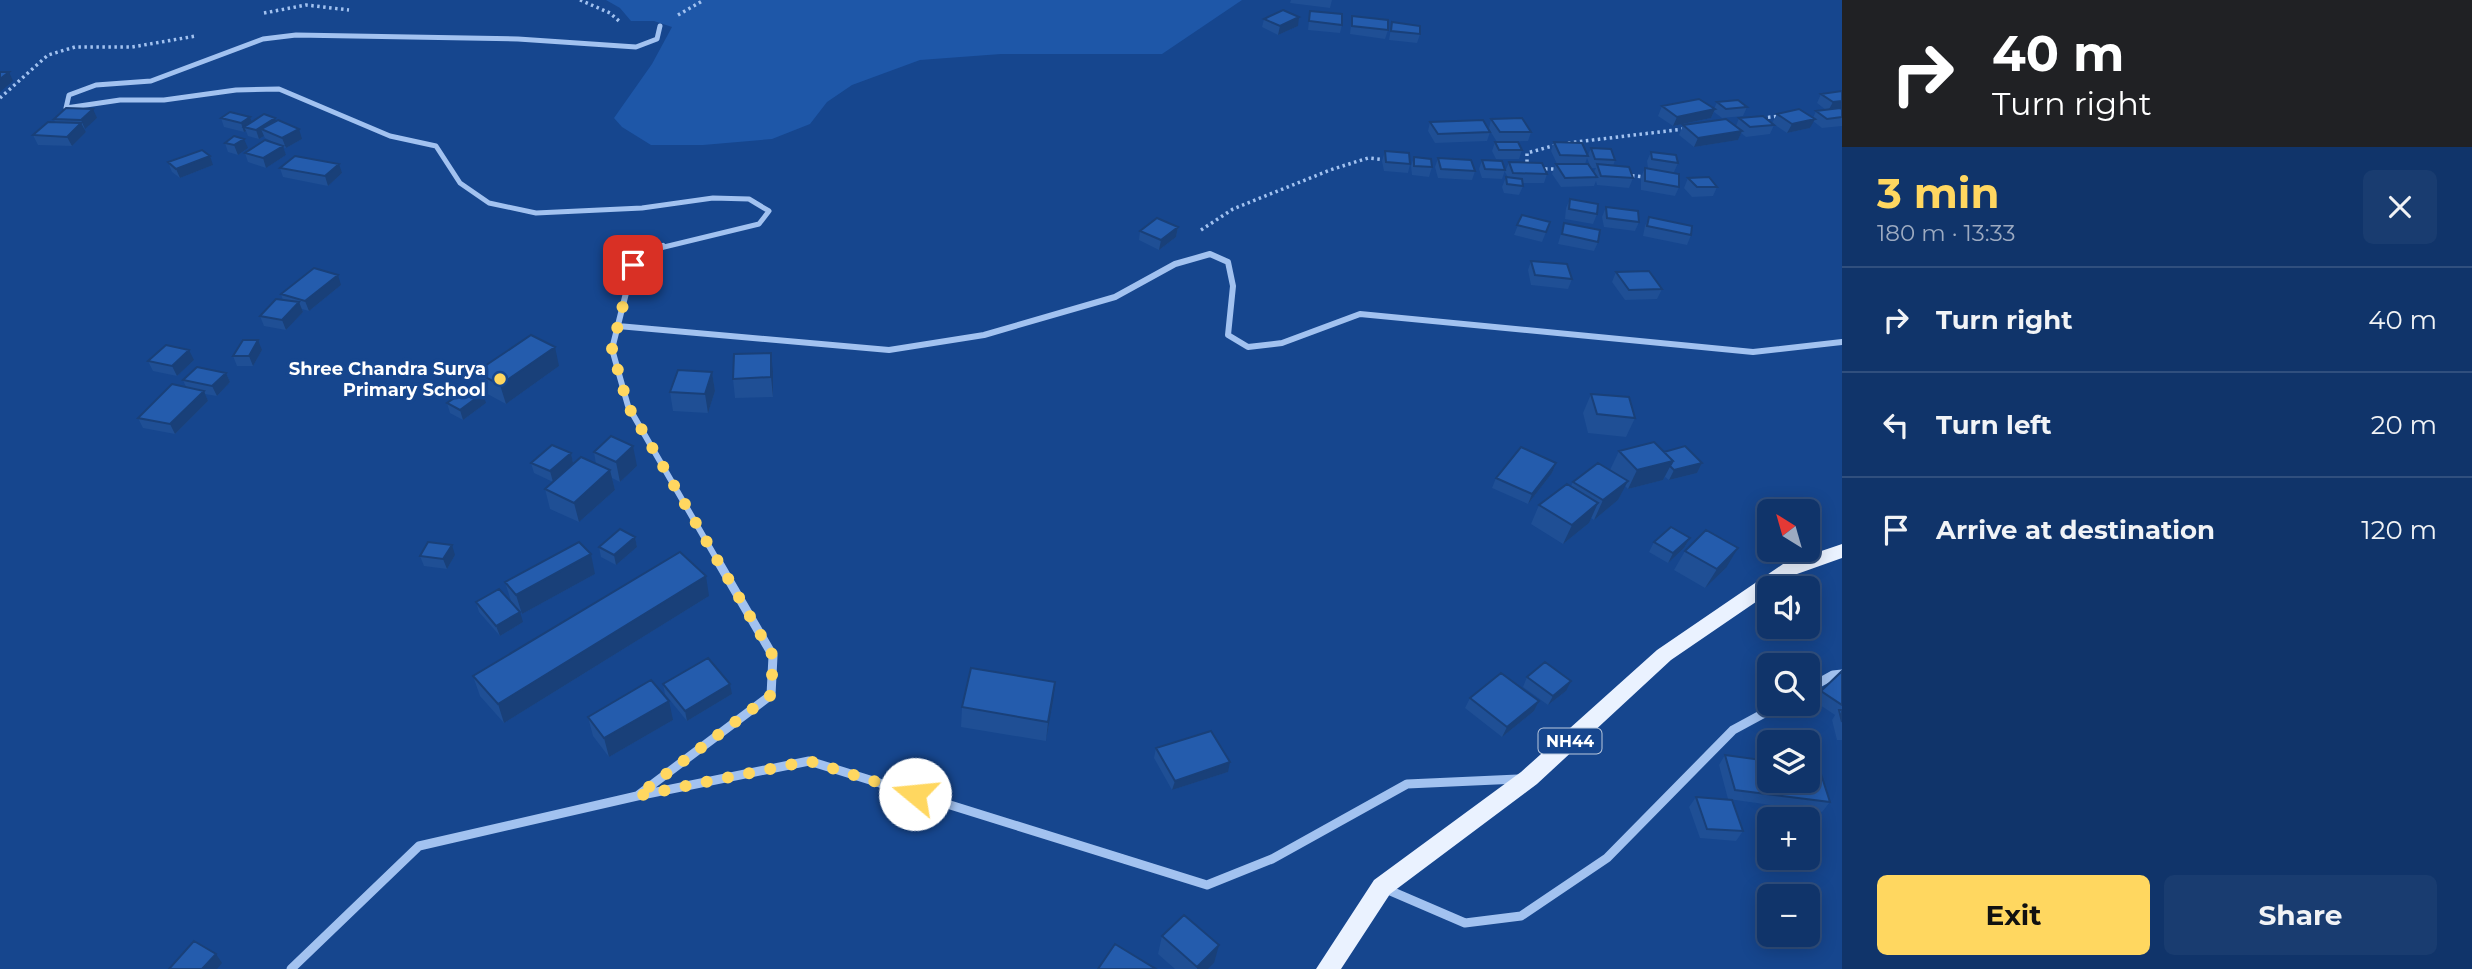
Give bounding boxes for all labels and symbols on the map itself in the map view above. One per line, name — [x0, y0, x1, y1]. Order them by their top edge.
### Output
pin — [603, 235, 663, 295]
place label: Shree Chandra Surya Primary School — [289, 358, 486, 401]
marker: Shree Chandra Surya Primary School — [492, 371, 508, 387]
north arrow — [1757, 499, 1820, 562]
road number: NH44 — [1538, 728, 1602, 754]
position arrow — [878, 757, 952, 831]

